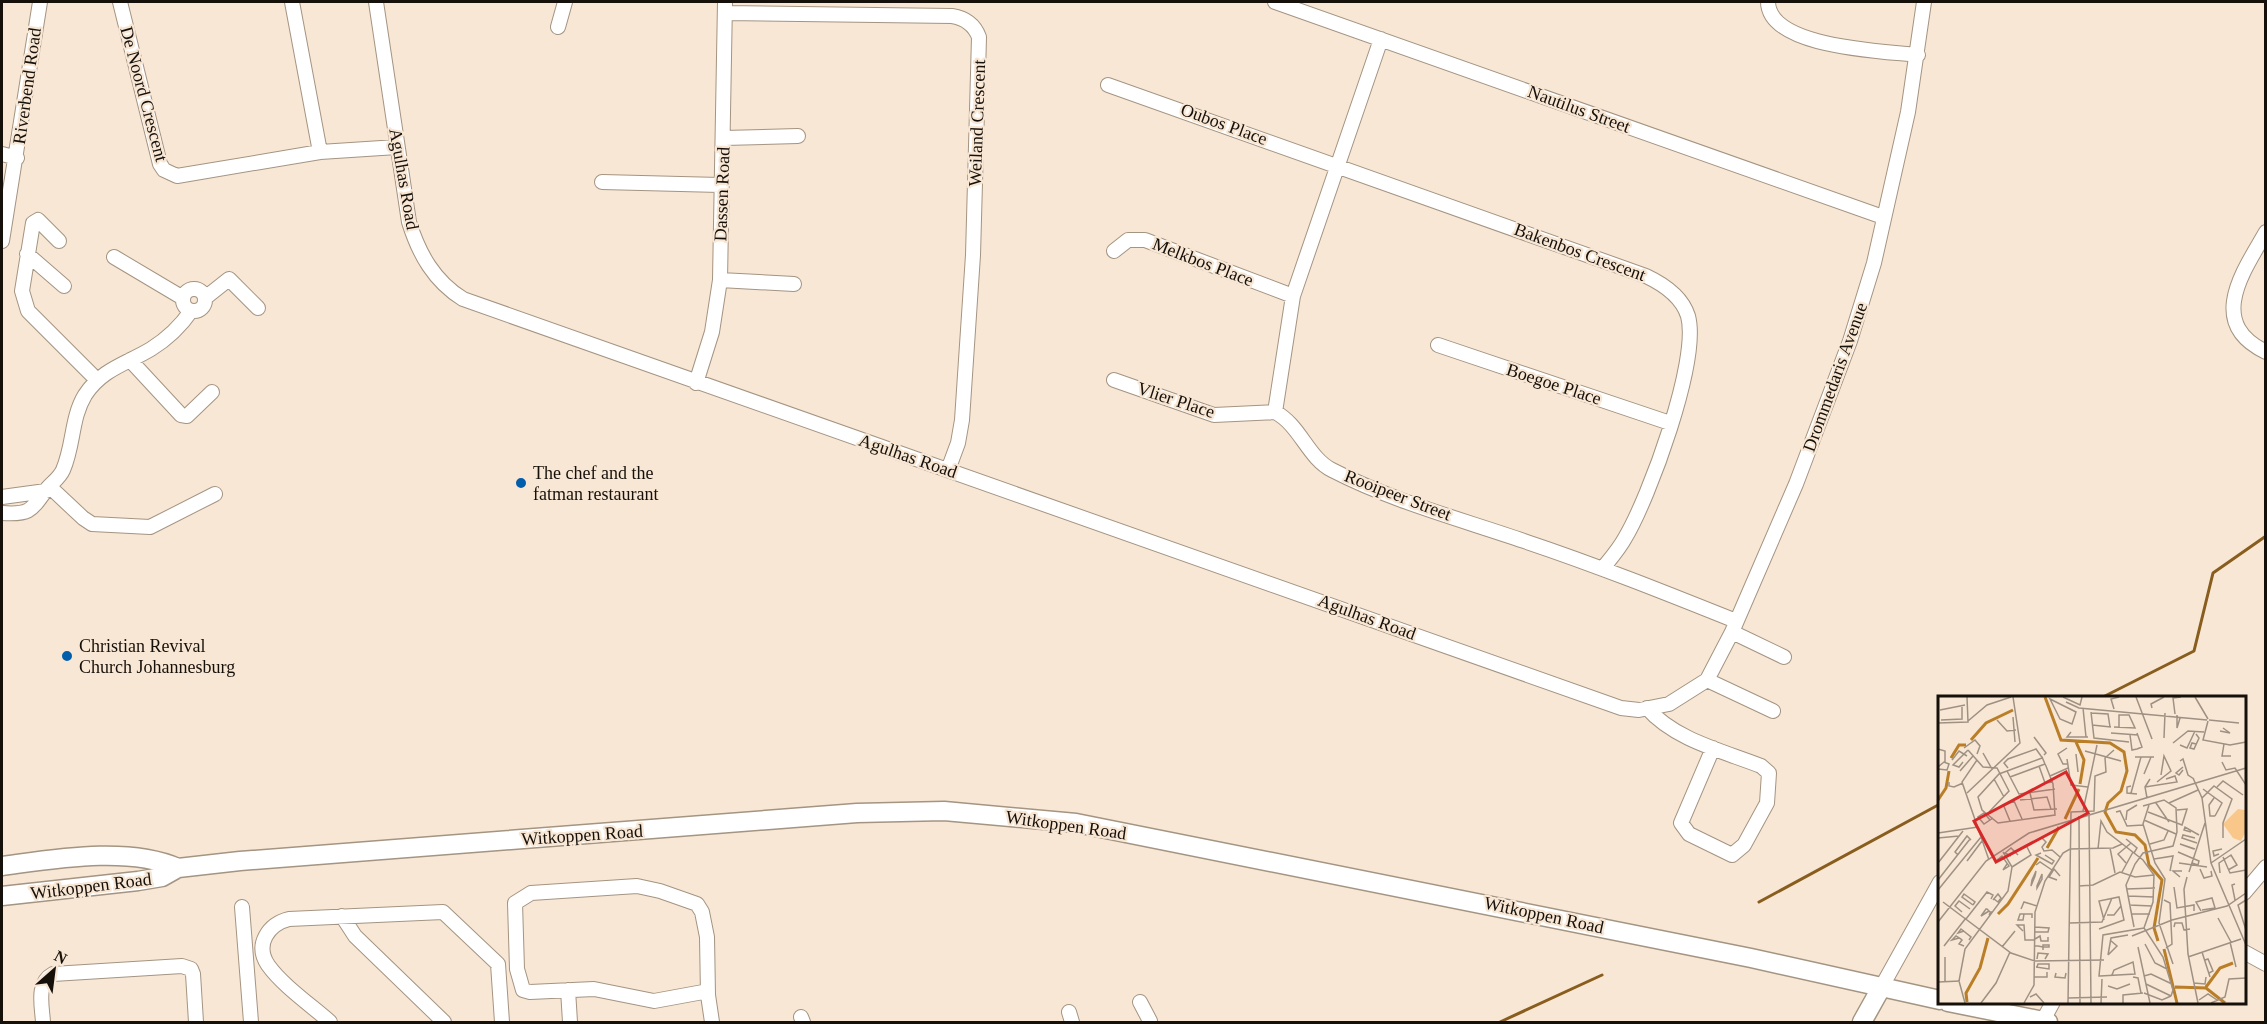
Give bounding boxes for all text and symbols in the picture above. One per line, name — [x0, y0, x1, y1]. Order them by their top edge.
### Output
street label: De Noord Crescent — [116, 24, 172, 164]
street label: Riverbend Road — [9, 26, 45, 146]
street label: Weiland Crescent — [965, 59, 989, 187]
street label: Nautilus Street — [1525, 81, 1633, 137]
street label: Oubos Place — [1178, 99, 1270, 149]
street label: Agulhas Road — [385, 127, 423, 231]
street label: Dassen Road — [710, 146, 734, 242]
street label: Bakenbos Crescent — [1512, 219, 1648, 285]
street label: Melkbos Place — [1150, 234, 1256, 290]
street label: Drommedaris Avenue — [1799, 300, 1871, 454]
street label: Boegoe Place — [1504, 359, 1604, 409]
street label: Vlier Place — [1135, 378, 1217, 422]
street label: Agulhas Road — [856, 430, 960, 482]
place label: The chef and the fatman restaurant — [533, 463, 658, 504]
street label: Rooipeer Street — [1342, 466, 1454, 524]
marker: The chef and the fatman restaurant — [514, 476, 528, 490]
street label: Agulhas Road — [1315, 590, 1419, 644]
place label: Christian Revival Church Johannesburg — [79, 636, 235, 677]
marker: Christian Revival Church Johannesburg — [60, 649, 74, 663]
inset map — [1938, 696, 2246, 1003]
street label: Witkoppen Road — [1004, 807, 1128, 843]
street label: Witkoppen Road — [521, 821, 643, 849]
street label: Witkoppen Road — [29, 869, 153, 903]
street label: Witkoppen Road — [1482, 893, 1606, 937]
north arrow — [24, 940, 84, 1000]
text: N — [52, 947, 70, 968]

